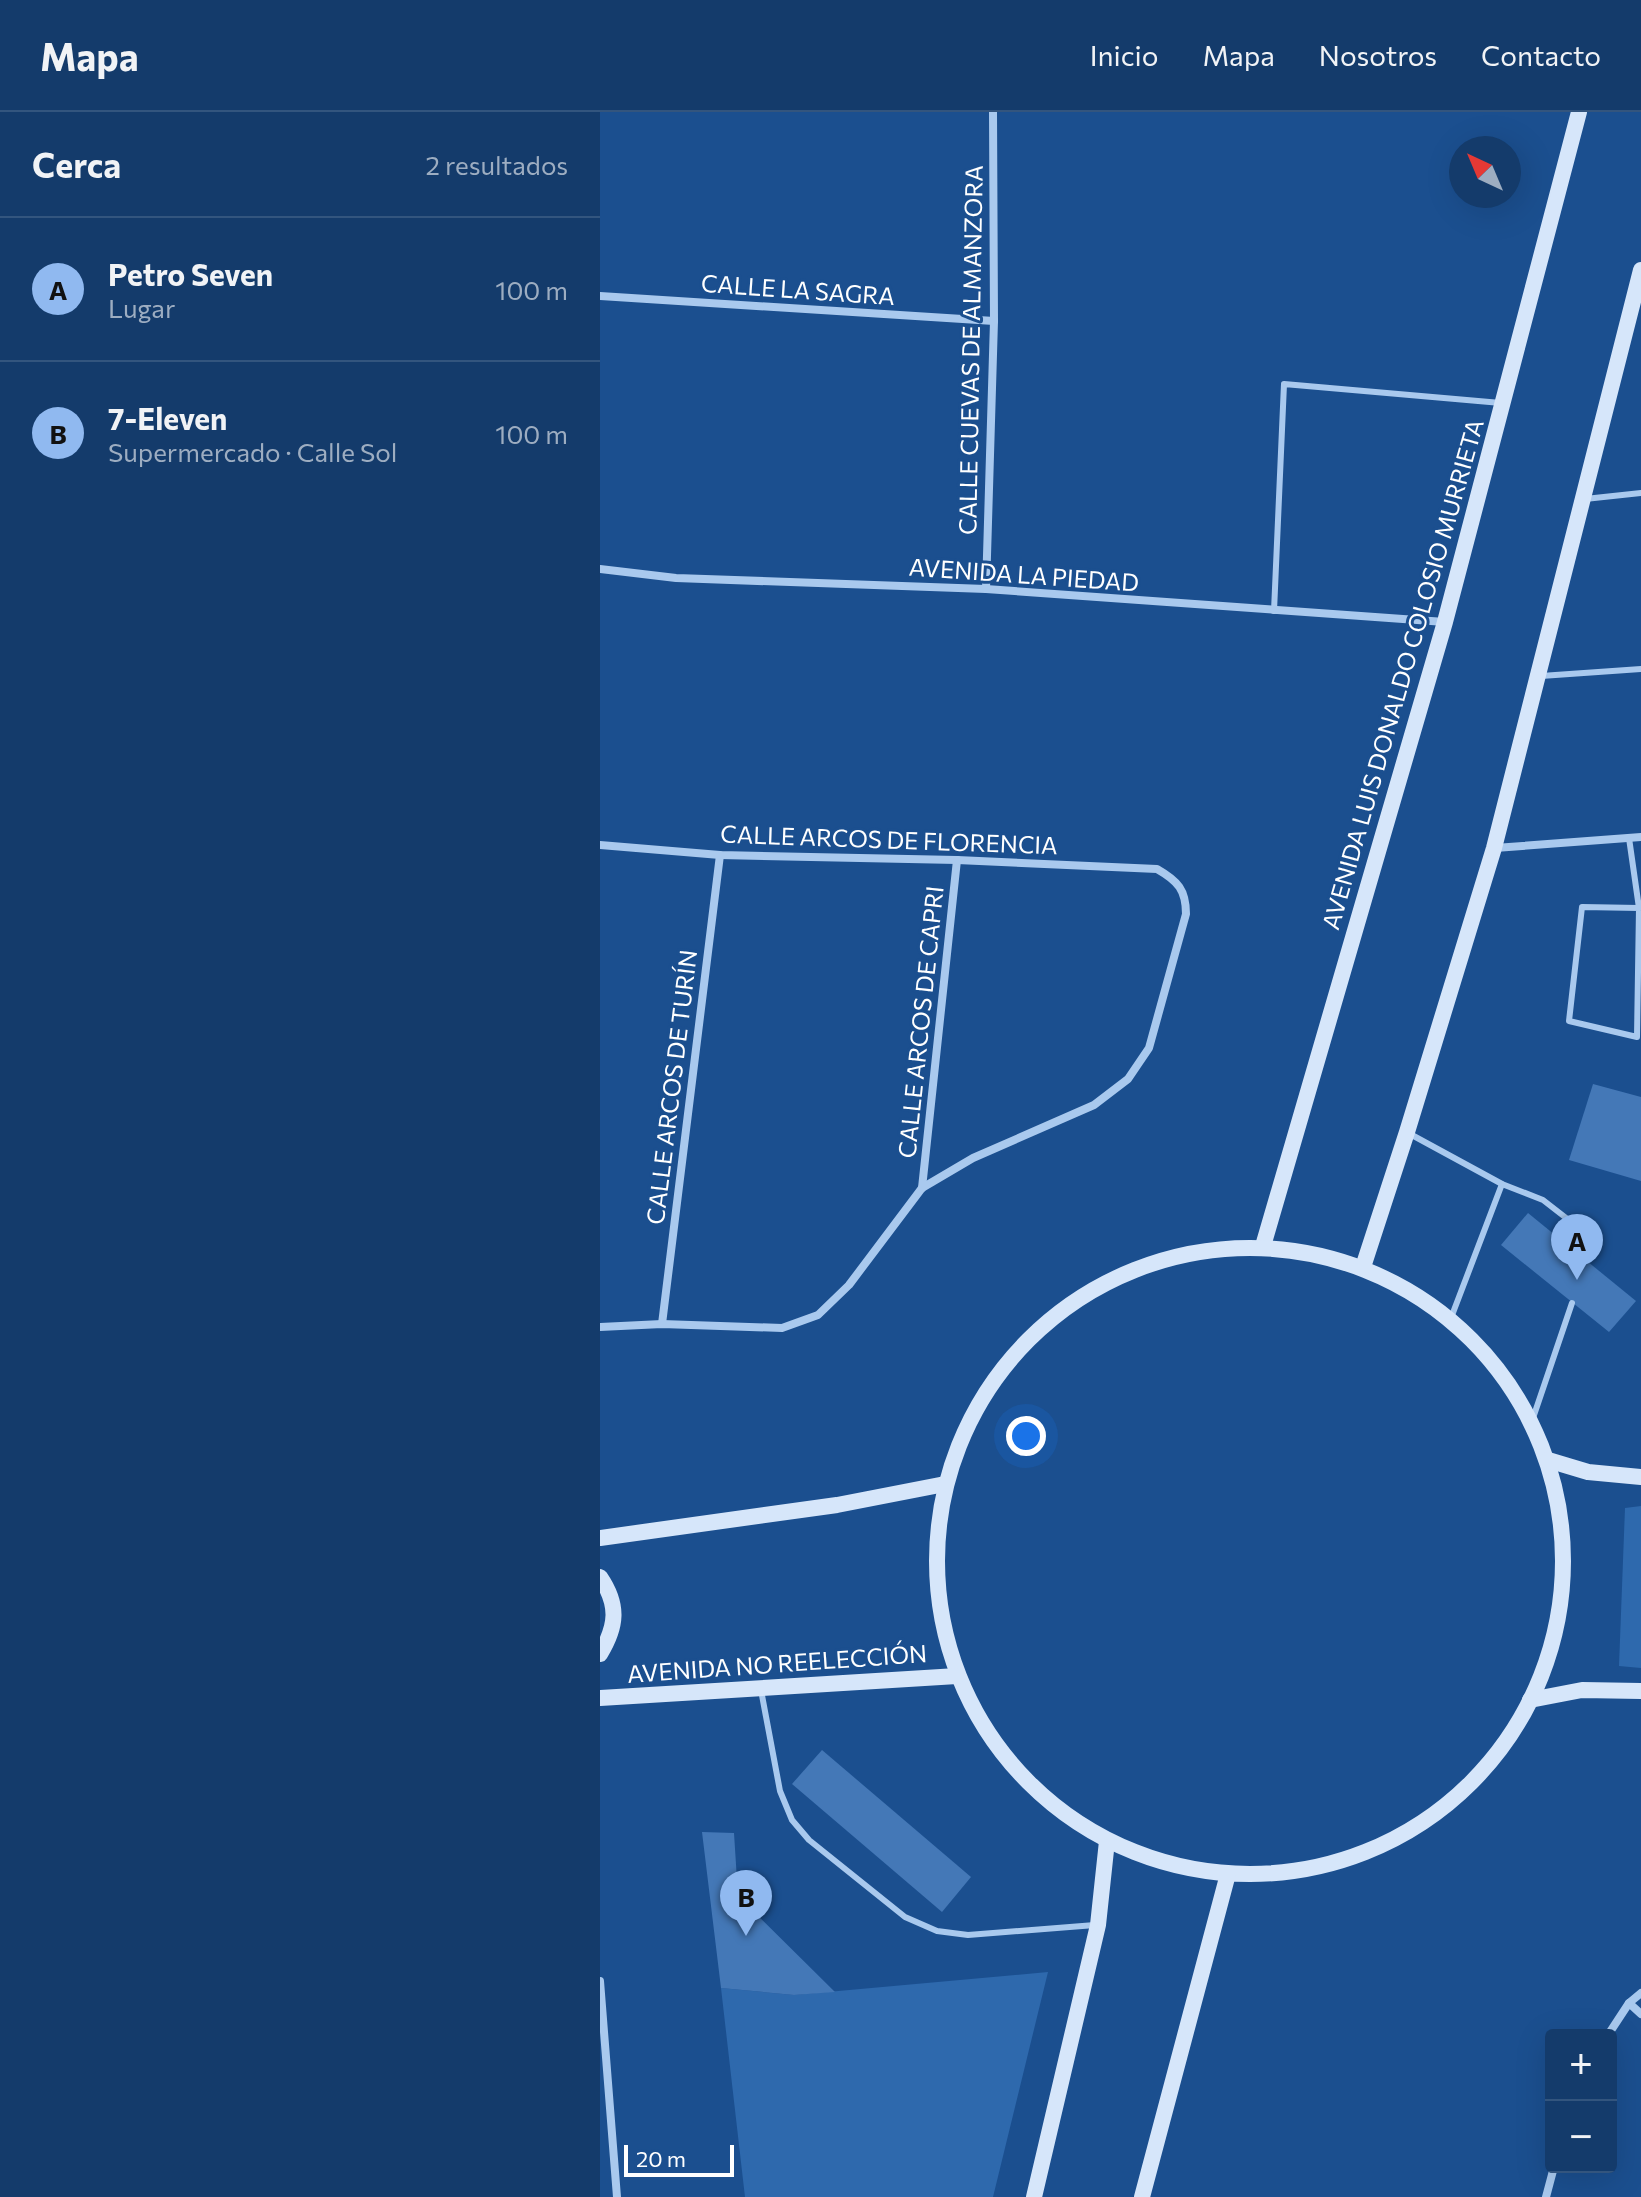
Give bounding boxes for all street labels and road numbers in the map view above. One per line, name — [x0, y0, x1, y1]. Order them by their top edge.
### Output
street label: CALLE CUEVAS DE ALMANZORA — [952, 165, 988, 535]
street label: CALLE LA SAGRA — [700, 268, 896, 310]
street label: AVENIDA LUIS DONALDO COLOSIO MURRIETA — [1315, 415, 1489, 933]
street label: AVENIDA LA PIEDAD — [908, 551, 1140, 597]
street label: CALLE ARCOS DE FLORENCIA — [720, 819, 1058, 859]
street label: CALLE ARCOS DE CAPRI — [891, 884, 949, 1160]
street label: CALLE ARCOS DE TURÍN — [640, 948, 702, 1226]
street label: AVENIDA NO REELECCIÓN — [626, 1638, 928, 1688]

